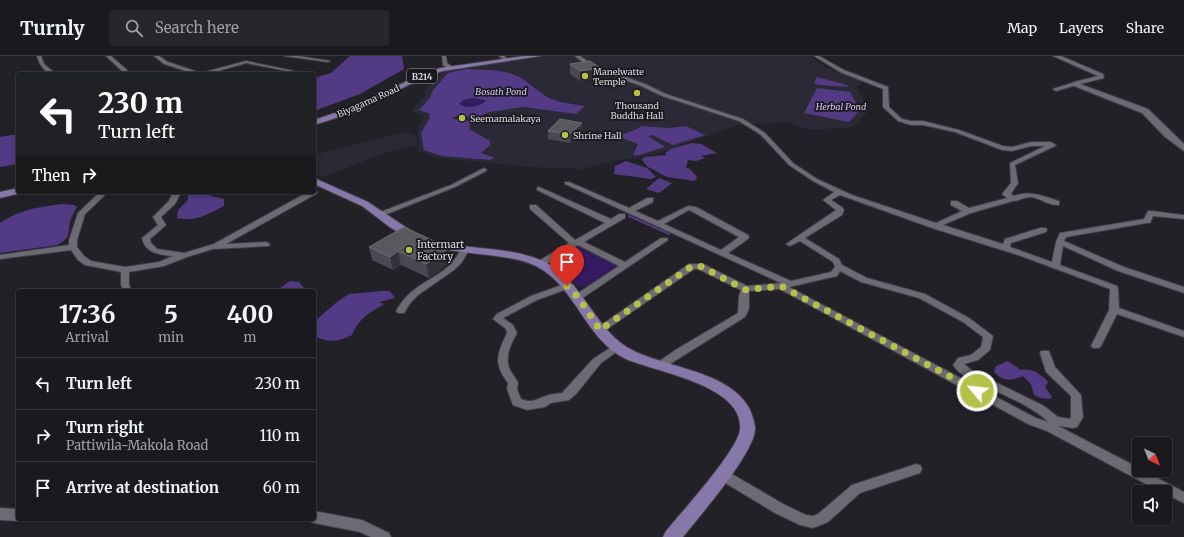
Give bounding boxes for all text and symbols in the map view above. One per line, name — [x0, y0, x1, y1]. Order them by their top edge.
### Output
search box — [109, 10, 389, 46]
text: Turnly — [20, 16, 85, 40]
icon: search — [123, 17, 145, 39]
text: Search here — [155, 18, 239, 37]
text: Map — [1007, 19, 1037, 37]
text: Layers — [1059, 19, 1104, 37]
text: Share — [1126, 19, 1164, 37]
place label: Manelwatte Temple — [593, 66, 644, 87]
road number: B214 — [407, 69, 437, 83]
marker: Manelwatte Temple — [580, 71, 590, 81]
street label: Biyagama Road — [335, 82, 401, 120]
text: 230 m — [98, 85, 183, 121]
water label: Bosath Pond — [475, 86, 527, 97]
icon: left — [32, 88, 84, 140]
marker: Thousand Buddha Hall — [632, 88, 642, 98]
place label: Thousand Buddha Hall — [610, 100, 664, 121]
water label: Herbal Pond — [815, 101, 867, 112]
marker: Seemamalakaya — [457, 113, 467, 123]
place label: Seemamalakaya — [470, 113, 541, 124]
text: Turn left — [98, 120, 175, 143]
marker: Shrine Hall — [560, 130, 570, 140]
place label: Shrine Hall — [573, 130, 622, 141]
icon: right — [78, 164, 100, 186]
text: Then — [32, 166, 70, 185]
place label: Intermart Factory — [417, 238, 464, 263]
marker: Intermart Factory — [404, 245, 414, 255]
pin — [550, 245, 584, 286]
icon: arrive — [556, 251, 578, 273]
text: 17:36 — [59, 299, 115, 330]
text: 5 — [164, 299, 178, 330]
text: 400 — [227, 299, 273, 330]
text: Arrival — [65, 329, 109, 346]
text: min — [158, 329, 184, 346]
text: m — [243, 329, 256, 346]
position arrow — [956, 370, 998, 412]
icon: left — [32, 373, 54, 395]
text: Turn left — [66, 374, 132, 393]
text: 230 m — [255, 374, 300, 393]
text: Turn right — [66, 418, 144, 437]
icon: right — [32, 425, 54, 447]
text: 110 m — [259, 426, 300, 445]
text: Pattiwila-Makola Road — [66, 437, 208, 454]
north arrow — [1132, 437, 1172, 477]
map controls — [1132, 437, 1172, 525]
icon: arrive — [32, 477, 54, 499]
text: Arrive at destination — [66, 478, 219, 497]
text: 60 m — [263, 478, 300, 497]
button: sound — [1132, 485, 1172, 525]

